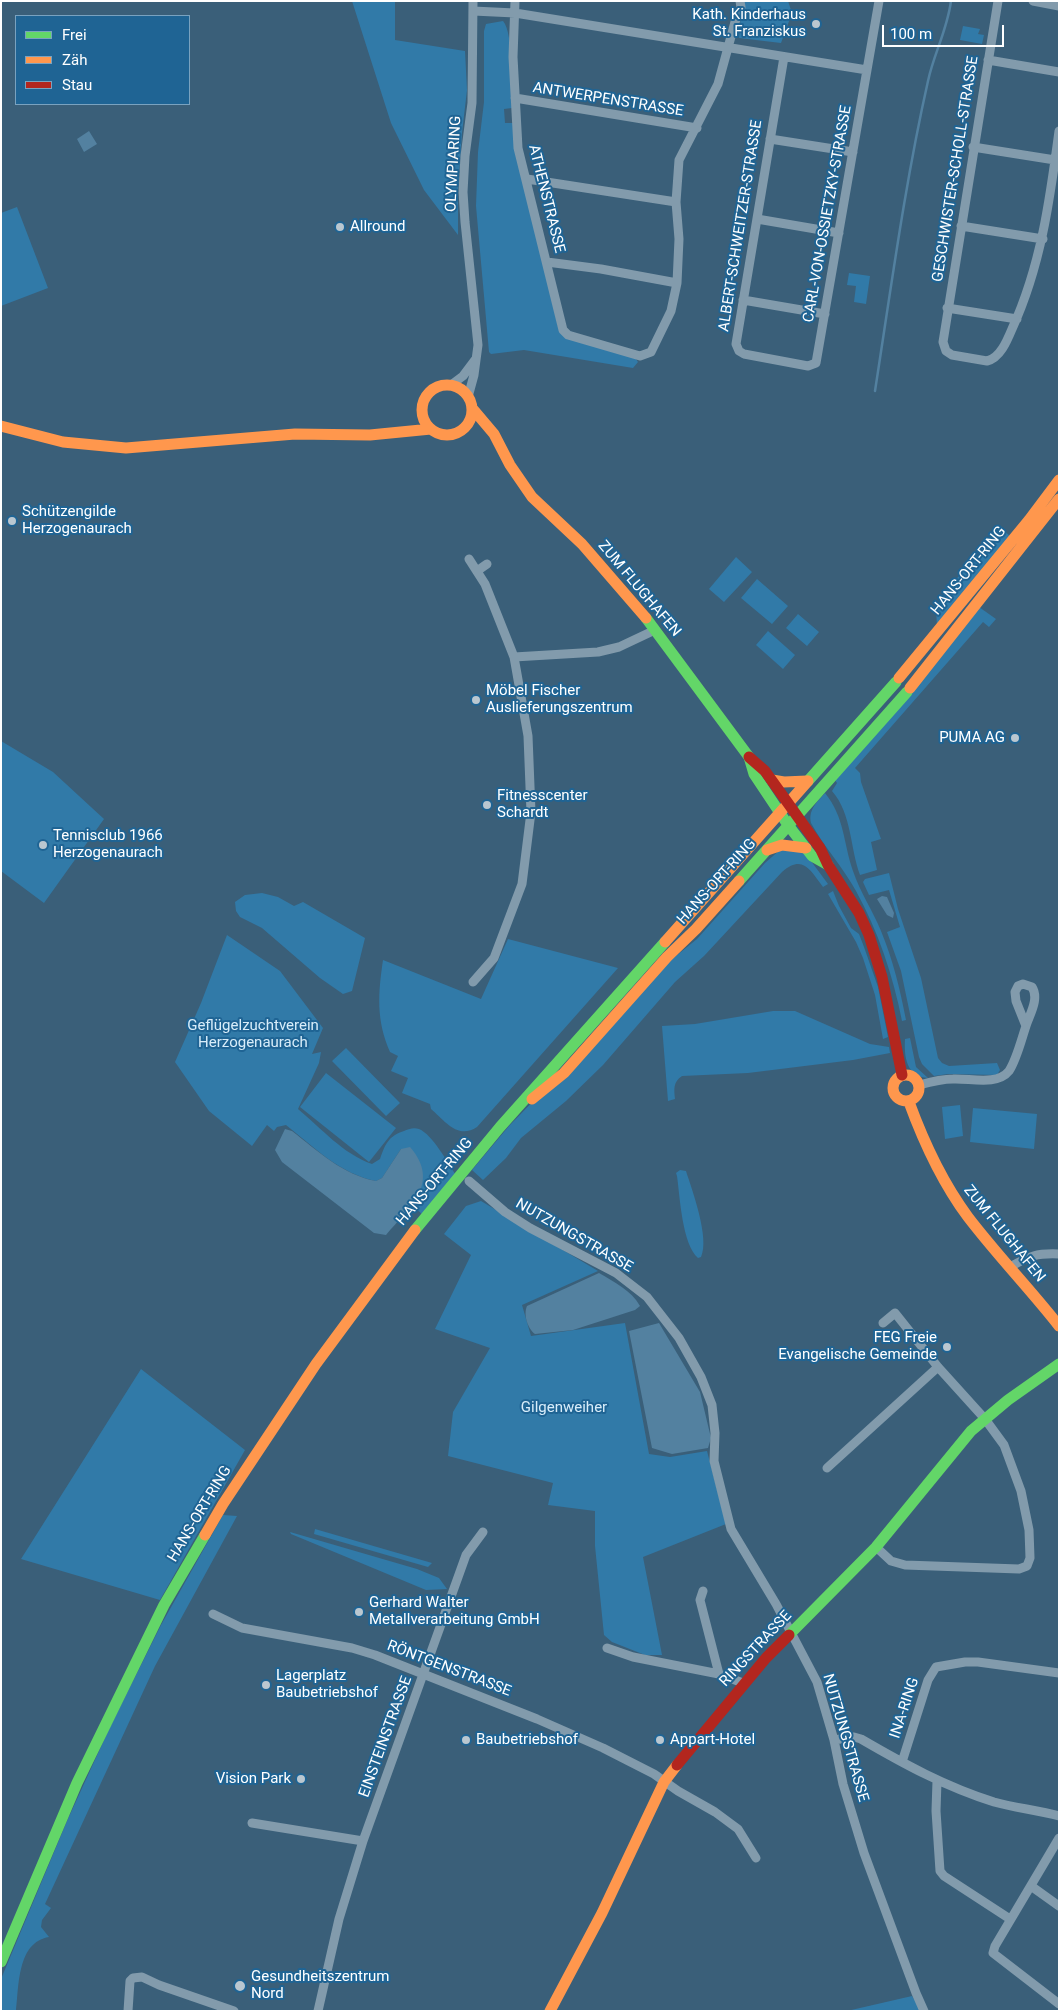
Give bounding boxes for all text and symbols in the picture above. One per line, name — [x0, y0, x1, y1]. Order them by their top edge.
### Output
place label: Kath. Kinderhaus St. Franziskus — [692, 6, 806, 41]
legend — [15, 15, 190, 105]
scale bar — [885, 15, 1008, 47]
marker: Kath. Kinderhaus St. Franziskus — [810, 18, 822, 30]
text: 100 m — [890, 25, 932, 43]
text: Frei — [62, 26, 87, 44]
text: Zäh — [62, 51, 87, 69]
street label: GESCHWISTER-SCHOLL-STRASSE — [929, 55, 983, 283]
text: Stau — [62, 76, 92, 94]
street label: ANTWERPENSTRASSE — [531, 79, 685, 121]
street label: CARL-VON-OSSIETZKY-STRASSE — [800, 104, 856, 324]
street label: OLYMPIARING — [442, 115, 466, 213]
street label: ALBERT-SCHWEITZER-STRASSE — [715, 119, 767, 333]
street label: ATHENSTRASSE — [524, 143, 568, 255]
place label: Allround — [350, 218, 406, 236]
marker: Allround — [334, 221, 346, 233]
place label: Schützengilde Herzogenaurach — [22, 503, 132, 538]
marker: Schützengilde Herzogenaurach — [6, 515, 18, 527]
street label: HANS-ORT-RING — [928, 523, 1010, 619]
street label: ZUM FLUGHAFEN — [594, 537, 684, 641]
place label: Möbel Fischer Auslieferungszentrum — [486, 682, 633, 717]
marker: Möbel Fischer Auslieferungszentrum — [470, 694, 482, 706]
place label: PUMA AG — [939, 729, 1005, 747]
marker: PUMA AG — [1009, 732, 1021, 744]
place label: Fitnesscenter Schardt — [497, 787, 588, 822]
marker: Fitnesscenter Schardt — [481, 799, 493, 811]
place label: Tennisclub 1966 Herzogenaurach — [53, 827, 163, 862]
street label: HANS-ORT-RING — [674, 835, 760, 929]
marker: Tennisclub 1966 Herzogenaurach — [37, 839, 49, 851]
park label: Geflügelzuchtverein Herzogenaurach — [187, 1017, 319, 1052]
street label: HANS-ORT-RING — [393, 1134, 477, 1230]
street label: ZUM FLUGHAFEN — [959, 1182, 1049, 1286]
street label: NUTZUNGSTRASSE — [512, 1195, 636, 1277]
place label: FEG Freie Evangelische Gemeinde — [778, 1329, 937, 1364]
marker: FEG Freie Evangelische Gemeinde — [941, 1341, 953, 1353]
park label: Gilgenweiher — [521, 1399, 607, 1417]
street label: HANS-ORT-RING — [164, 1463, 236, 1565]
place label: Gerhard Walter Metallverarbeitung GmbH — [369, 1594, 540, 1629]
marker: Gerhard Walter Metallverarbeitung GmbH — [353, 1606, 365, 1618]
street label: RINGSTRASSE — [716, 1607, 796, 1691]
street label: RÖNTGENSTRASSE — [384, 1637, 514, 1701]
place label: Lagerplatz Baubetriebshof — [276, 1667, 378, 1702]
street label: NUTZUNGSTRASSE — [818, 1672, 872, 1804]
street label: EINSTEINSTRASSE — [356, 1674, 416, 1800]
street label: INA-RING — [887, 1675, 923, 1741]
marker: Lagerplatz Baubetriebshof — [260, 1679, 272, 1691]
place label: Baubetriebshof — [476, 1731, 578, 1749]
place label: Appart-Hotel — [670, 1731, 755, 1749]
marker: Baubetriebshof — [460, 1734, 472, 1746]
marker: Appart-Hotel — [654, 1734, 666, 1746]
place label: Vision Park — [216, 1770, 291, 1788]
marker: Vision Park — [295, 1773, 307, 1785]
place label: Gesundheitszentrum Nord — [251, 1968, 389, 2003]
marker: Gesundheitszentrum Nord — [233, 1979, 247, 1993]

